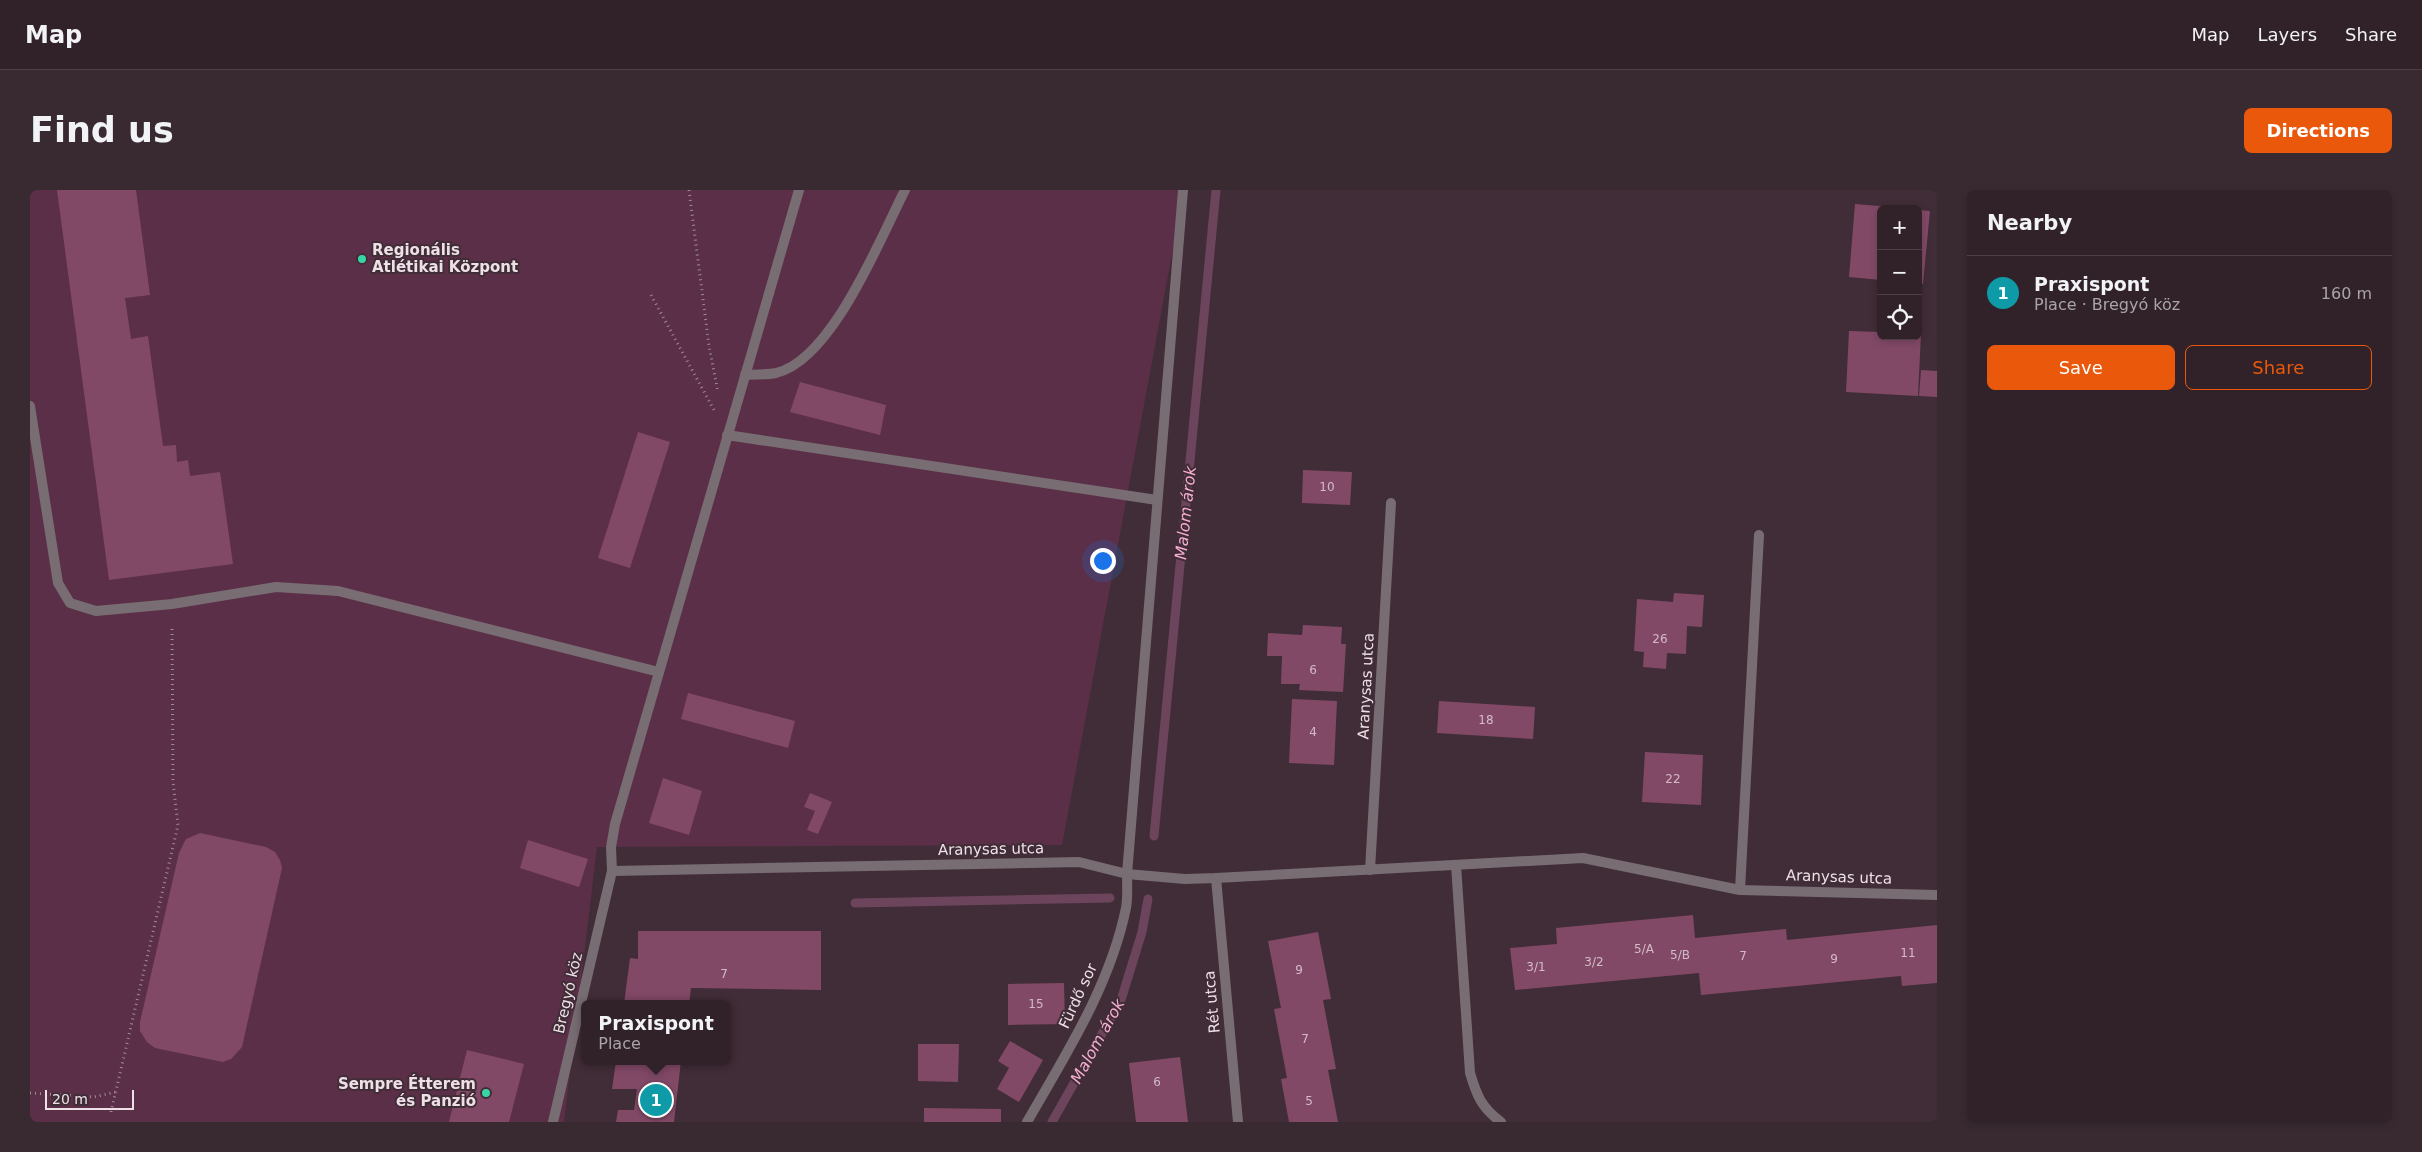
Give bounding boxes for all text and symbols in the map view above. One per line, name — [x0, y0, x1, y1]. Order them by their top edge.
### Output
text: Map — [25, 21, 82, 49]
text: Map — [2191, 24, 2229, 45]
text: Layers — [2257, 24, 2317, 45]
text: Share — [2345, 24, 2397, 45]
button: Directions — [2244, 108, 2392, 153]
text: Find us — [30, 110, 174, 150]
map controls — [1877, 205, 1922, 340]
button: + — [1877, 205, 1922, 250]
text: Nearby — [1987, 211, 2072, 235]
place label: Regionális Atlétikai Központ — [372, 241, 518, 276]
button: − — [1877, 250, 1922, 295]
marker: Regionális Atlétikai Központ — [356, 253, 368, 265]
text: Praxispont — [2034, 273, 2149, 295]
text: 1 — [1997, 284, 2009, 303]
text: 160 m — [2321, 284, 2372, 303]
button: locate — [1877, 295, 1922, 340]
text: Place · Bregyó köz — [2034, 295, 2180, 314]
button: Save — [1987, 345, 2175, 390]
button: Share — [2185, 345, 2372, 390]
water label: Malom árok — [1171, 465, 1200, 561]
house number: 10 — [1319, 480, 1335, 494]
your location — [1090, 548, 1116, 574]
street label: Aranysas utca — [1354, 632, 1378, 740]
house number: 26 — [1652, 632, 1668, 646]
house number: 6 — [1309, 663, 1317, 677]
house number: 18 — [1478, 713, 1494, 727]
house number: 4 — [1309, 725, 1317, 739]
house number: 22 — [1665, 772, 1681, 786]
street label: Aranysas utca — [938, 839, 1044, 859]
street label: Aranysas utca — [1786, 866, 1892, 888]
house number: 5/A — [1634, 942, 1655, 956]
house number: 11 — [1900, 946, 1916, 960]
house number: 5/B — [1670, 948, 1690, 962]
house number: 7 — [1739, 949, 1747, 963]
street label: Bregyó köz — [550, 950, 586, 1035]
house number: 9 — [1830, 952, 1838, 966]
house number: 3/2 — [1584, 955, 1604, 969]
street label: Fürdő sor — [1055, 960, 1101, 1031]
house number: 3/1 — [1526, 960, 1546, 974]
house number: 9 — [1295, 963, 1303, 977]
house number: 7 — [720, 967, 728, 981]
street label: Rét utca — [1200, 970, 1224, 1034]
water label: Malom árok — [1066, 995, 1129, 1087]
house number: 15 — [1028, 997, 1044, 1011]
popup — [581, 1000, 731, 1065]
text: Praxispont — [598, 1012, 714, 1034]
house number: 7 — [1301, 1032, 1309, 1046]
text: Place — [598, 1034, 641, 1053]
place label: Sempre Étterem és Panzió — [338, 1074, 476, 1110]
house number: 6 — [1153, 1075, 1161, 1089]
pin: 1 — [640, 1081, 672, 1119]
scale bar — [45, 1087, 134, 1110]
marker: Sempre Étterem és Panzió — [480, 1087, 492, 1099]
text: 20 m — [52, 1091, 88, 1107]
house number: 5 — [1305, 1094, 1313, 1108]

